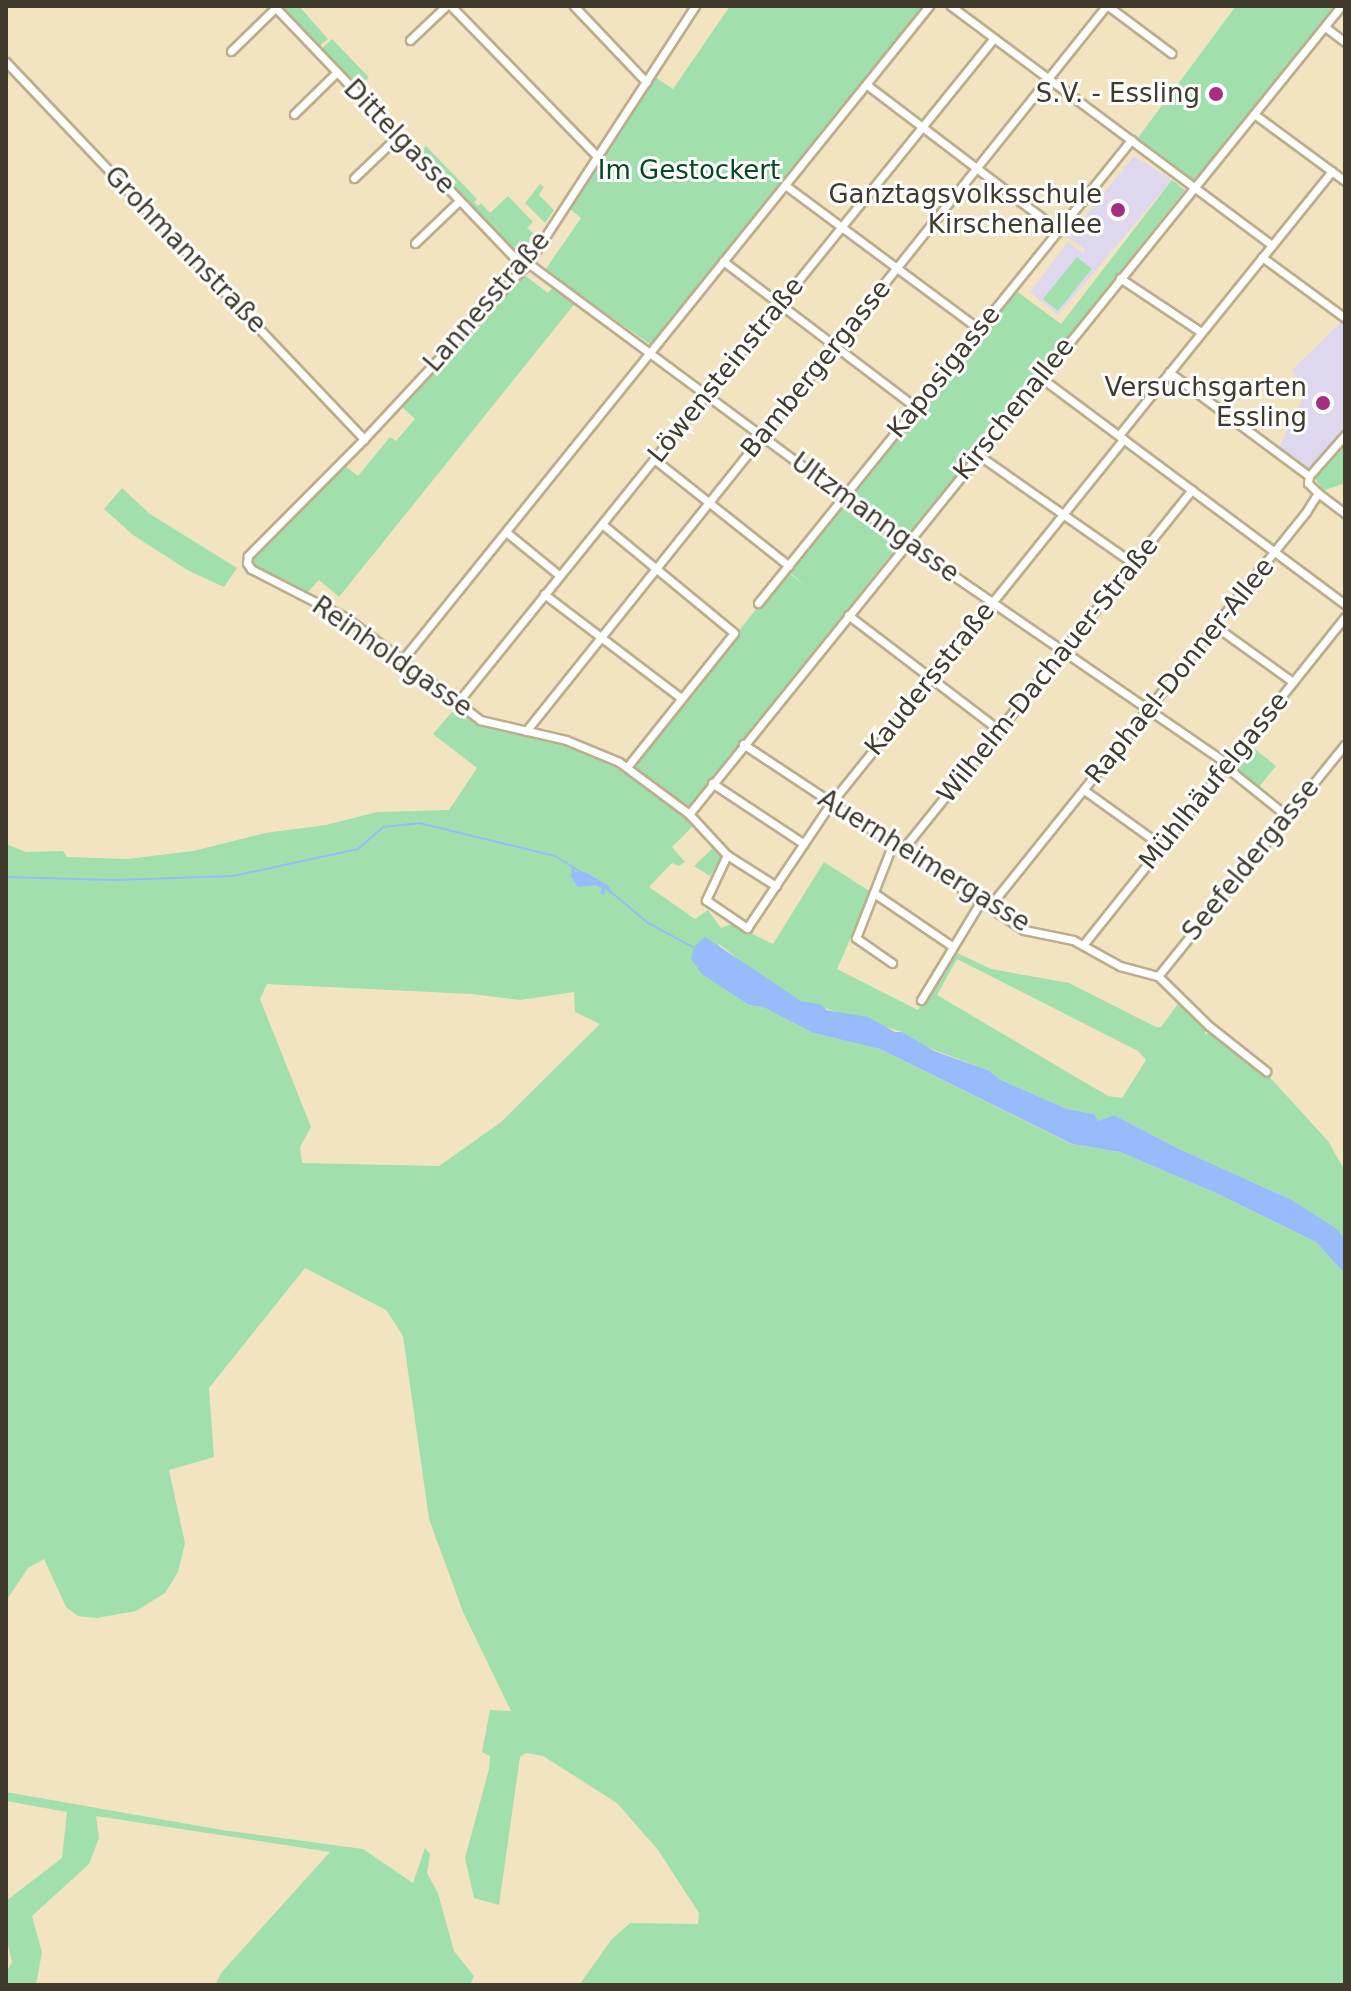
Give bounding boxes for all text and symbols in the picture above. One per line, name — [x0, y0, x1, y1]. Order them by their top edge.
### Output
street label: Dittelgasse — [337, 74, 461, 200]
place label: S.V. - Essling — [1036, 78, 1200, 110]
marker: S.V. - Essling — [1207, 85, 1225, 103]
park label: Im Gestockert — [598, 155, 780, 187]
street label: Grohmannstraße — [98, 160, 272, 340]
place label: Ganztagsvolksschule Kirschenallee — [828, 179, 1102, 240]
marker: Ganztagsvolksschule Kirschenallee — [1109, 201, 1127, 219]
street label: Lannesstraße — [418, 225, 556, 379]
street label: Löwensteinstraße — [642, 271, 810, 469]
street label: Bambergergasse — [735, 274, 897, 464]
street label: Kaposigasse — [881, 300, 1007, 444]
street label: Kirschenallee — [947, 332, 1081, 486]
place label: Versuchsgarten Essling — [1104, 372, 1307, 434]
marker: Versuchsgarten Essling — [1314, 394, 1332, 412]
street label: Ultzmanngasse — [785, 447, 965, 589]
street label: Wilhelm-Dachauer-Straße — [931, 531, 1165, 809]
street label: Raphael-Donner-Allee — [1079, 552, 1281, 790]
street label: Reinholdgasse — [306, 590, 478, 724]
street label: Kaudersstraße — [859, 596, 1001, 762]
street label: Mühlhäufelgasse — [1133, 686, 1295, 876]
street label: Seefeldergasse — [1176, 773, 1326, 947]
street label: Auernheimergasse — [812, 783, 1036, 939]

